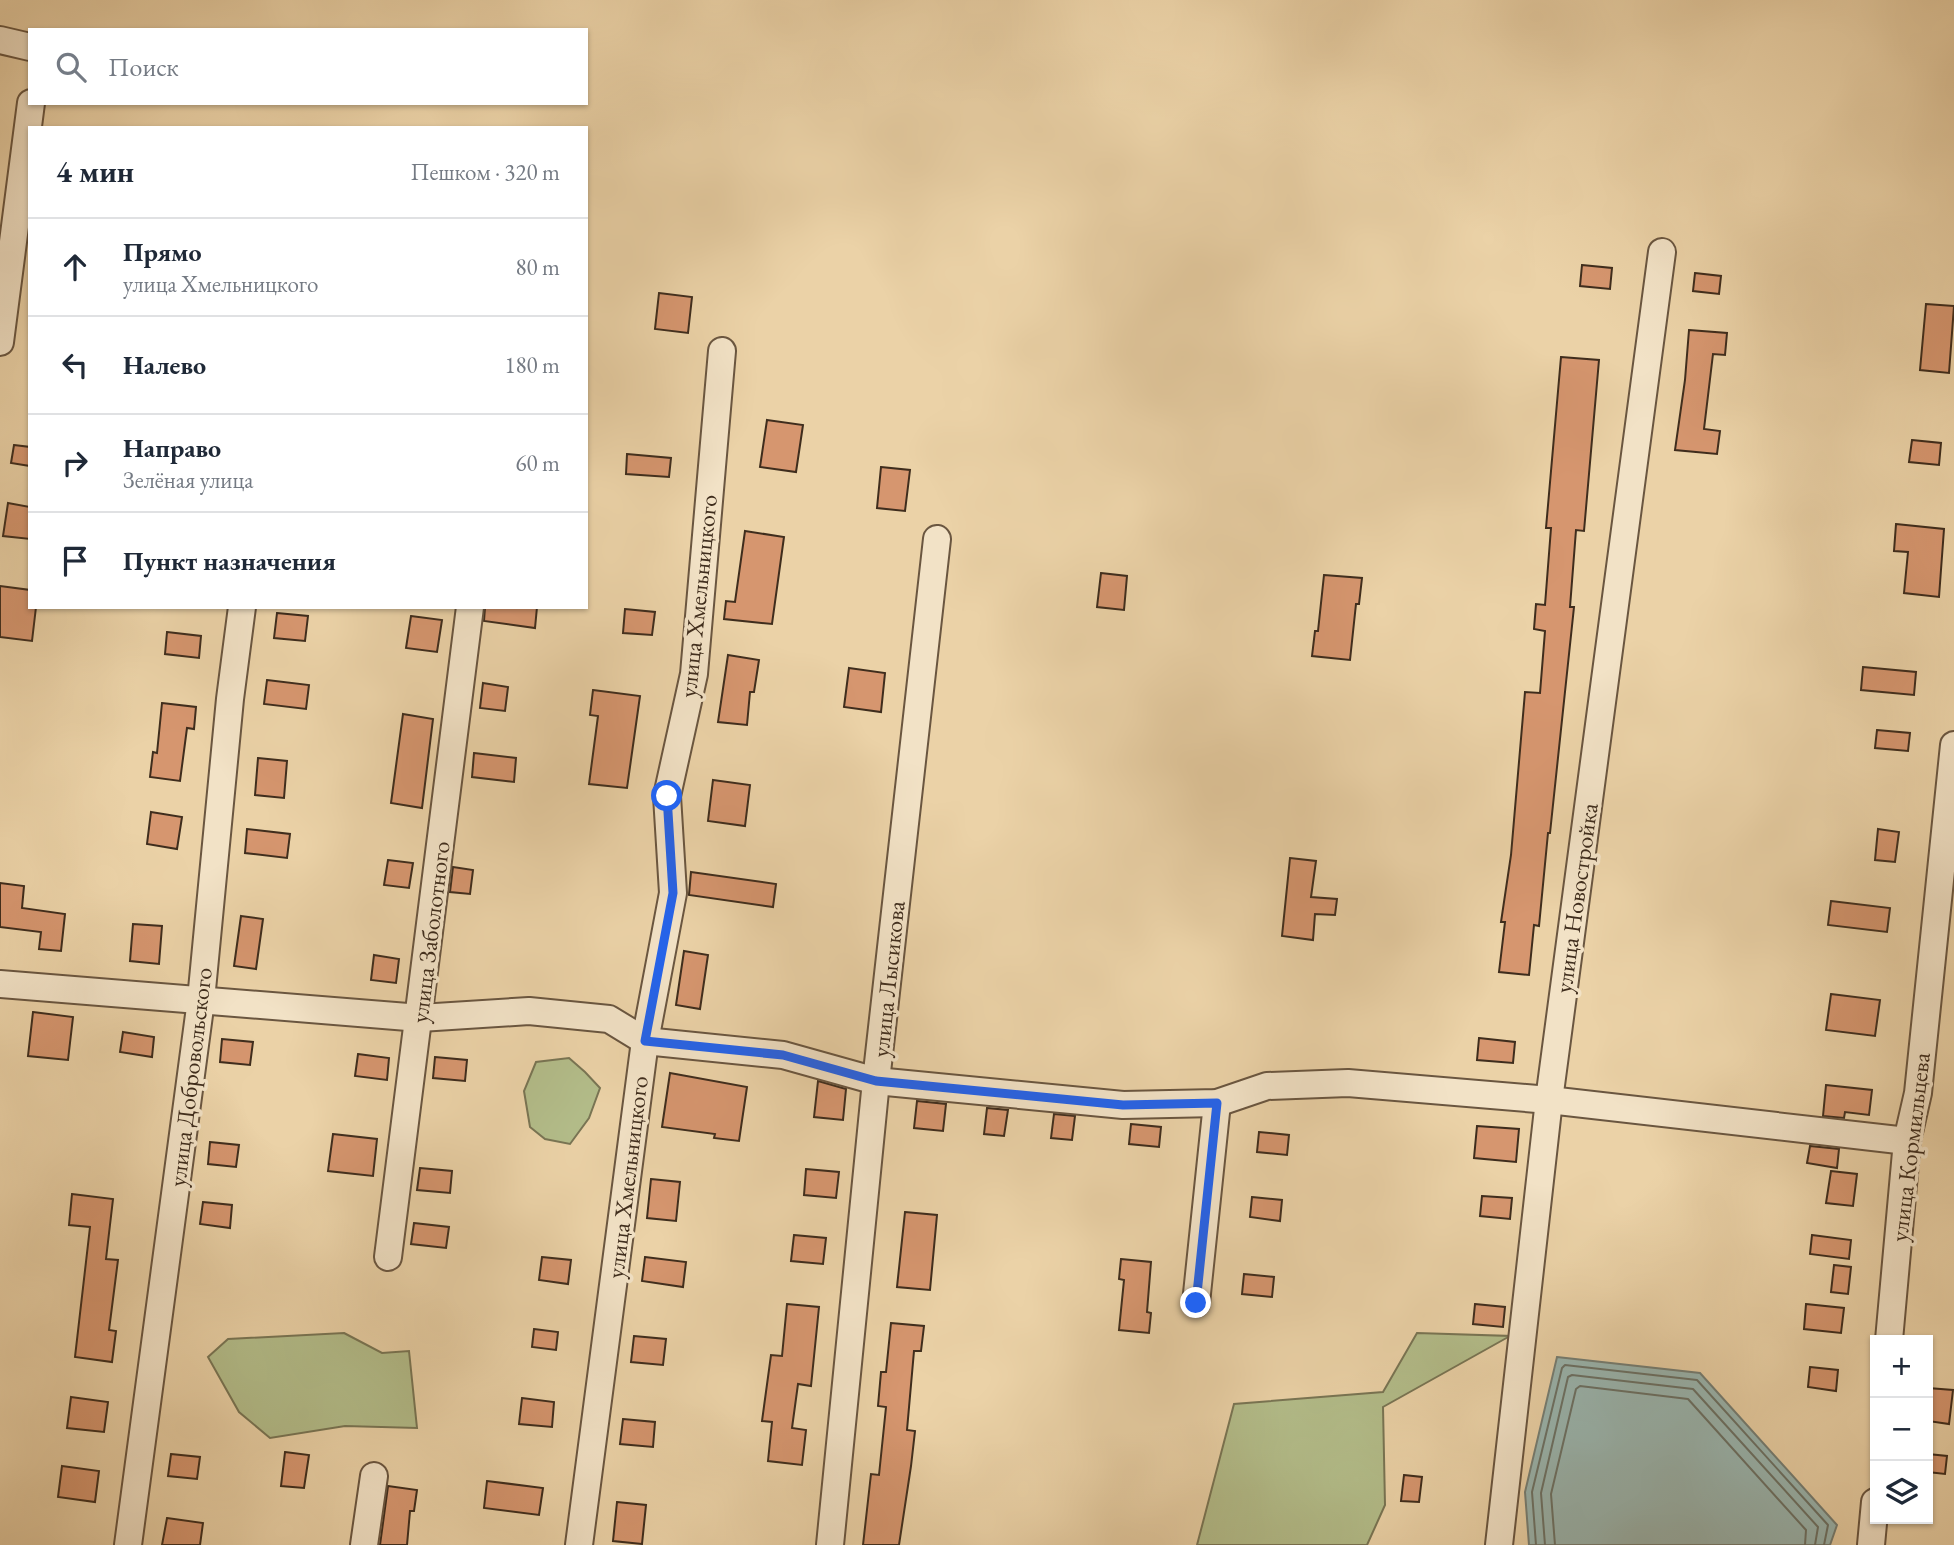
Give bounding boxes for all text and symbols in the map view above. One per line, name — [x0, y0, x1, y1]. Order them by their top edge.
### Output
search box — [28, 28, 588, 105]
icon: search — [52, 48, 90, 86]
text: Поиск — [108, 50, 179, 84]
text: 4 мин — [56, 152, 134, 191]
text: Пешком · 320 m — [411, 157, 560, 187]
text: Прямо — [123, 235, 202, 269]
icon: ahead — [56, 248, 94, 286]
text: 80 m — [515, 252, 560, 282]
text: улица Хмельницкого — [123, 269, 318, 299]
icon: left — [56, 346, 94, 384]
text: Налево — [123, 348, 206, 382]
text: 180 m — [504, 350, 560, 380]
text: Направо — [123, 431, 221, 465]
icon: right — [56, 444, 94, 482]
text: 60 m — [515, 448, 560, 478]
text: Зелёная улица — [123, 465, 253, 495]
street label: улица Хмельницкого — [672, 493, 724, 699]
icon: arrive — [56, 542, 94, 580]
text: Пункт назначения — [123, 544, 336, 578]
route start — [651, 780, 682, 811]
street label: улица Новостройка — [1547, 801, 1605, 995]
street label: улица Заболотного — [403, 839, 457, 1025]
street label: улица Лысикова — [864, 899, 912, 1059]
street label: улица Добровольского — [161, 965, 219, 1188]
street label: улица Кормильцева — [1883, 1050, 1937, 1243]
street label: улица Хмельницкого — [599, 1074, 655, 1280]
route end — [1180, 1287, 1211, 1318]
map controls — [1870, 1335, 1933, 1524]
button: + — [1870, 1335, 1933, 1398]
button: − — [1870, 1398, 1933, 1461]
button: layers — [1870, 1461, 1933, 1524]

